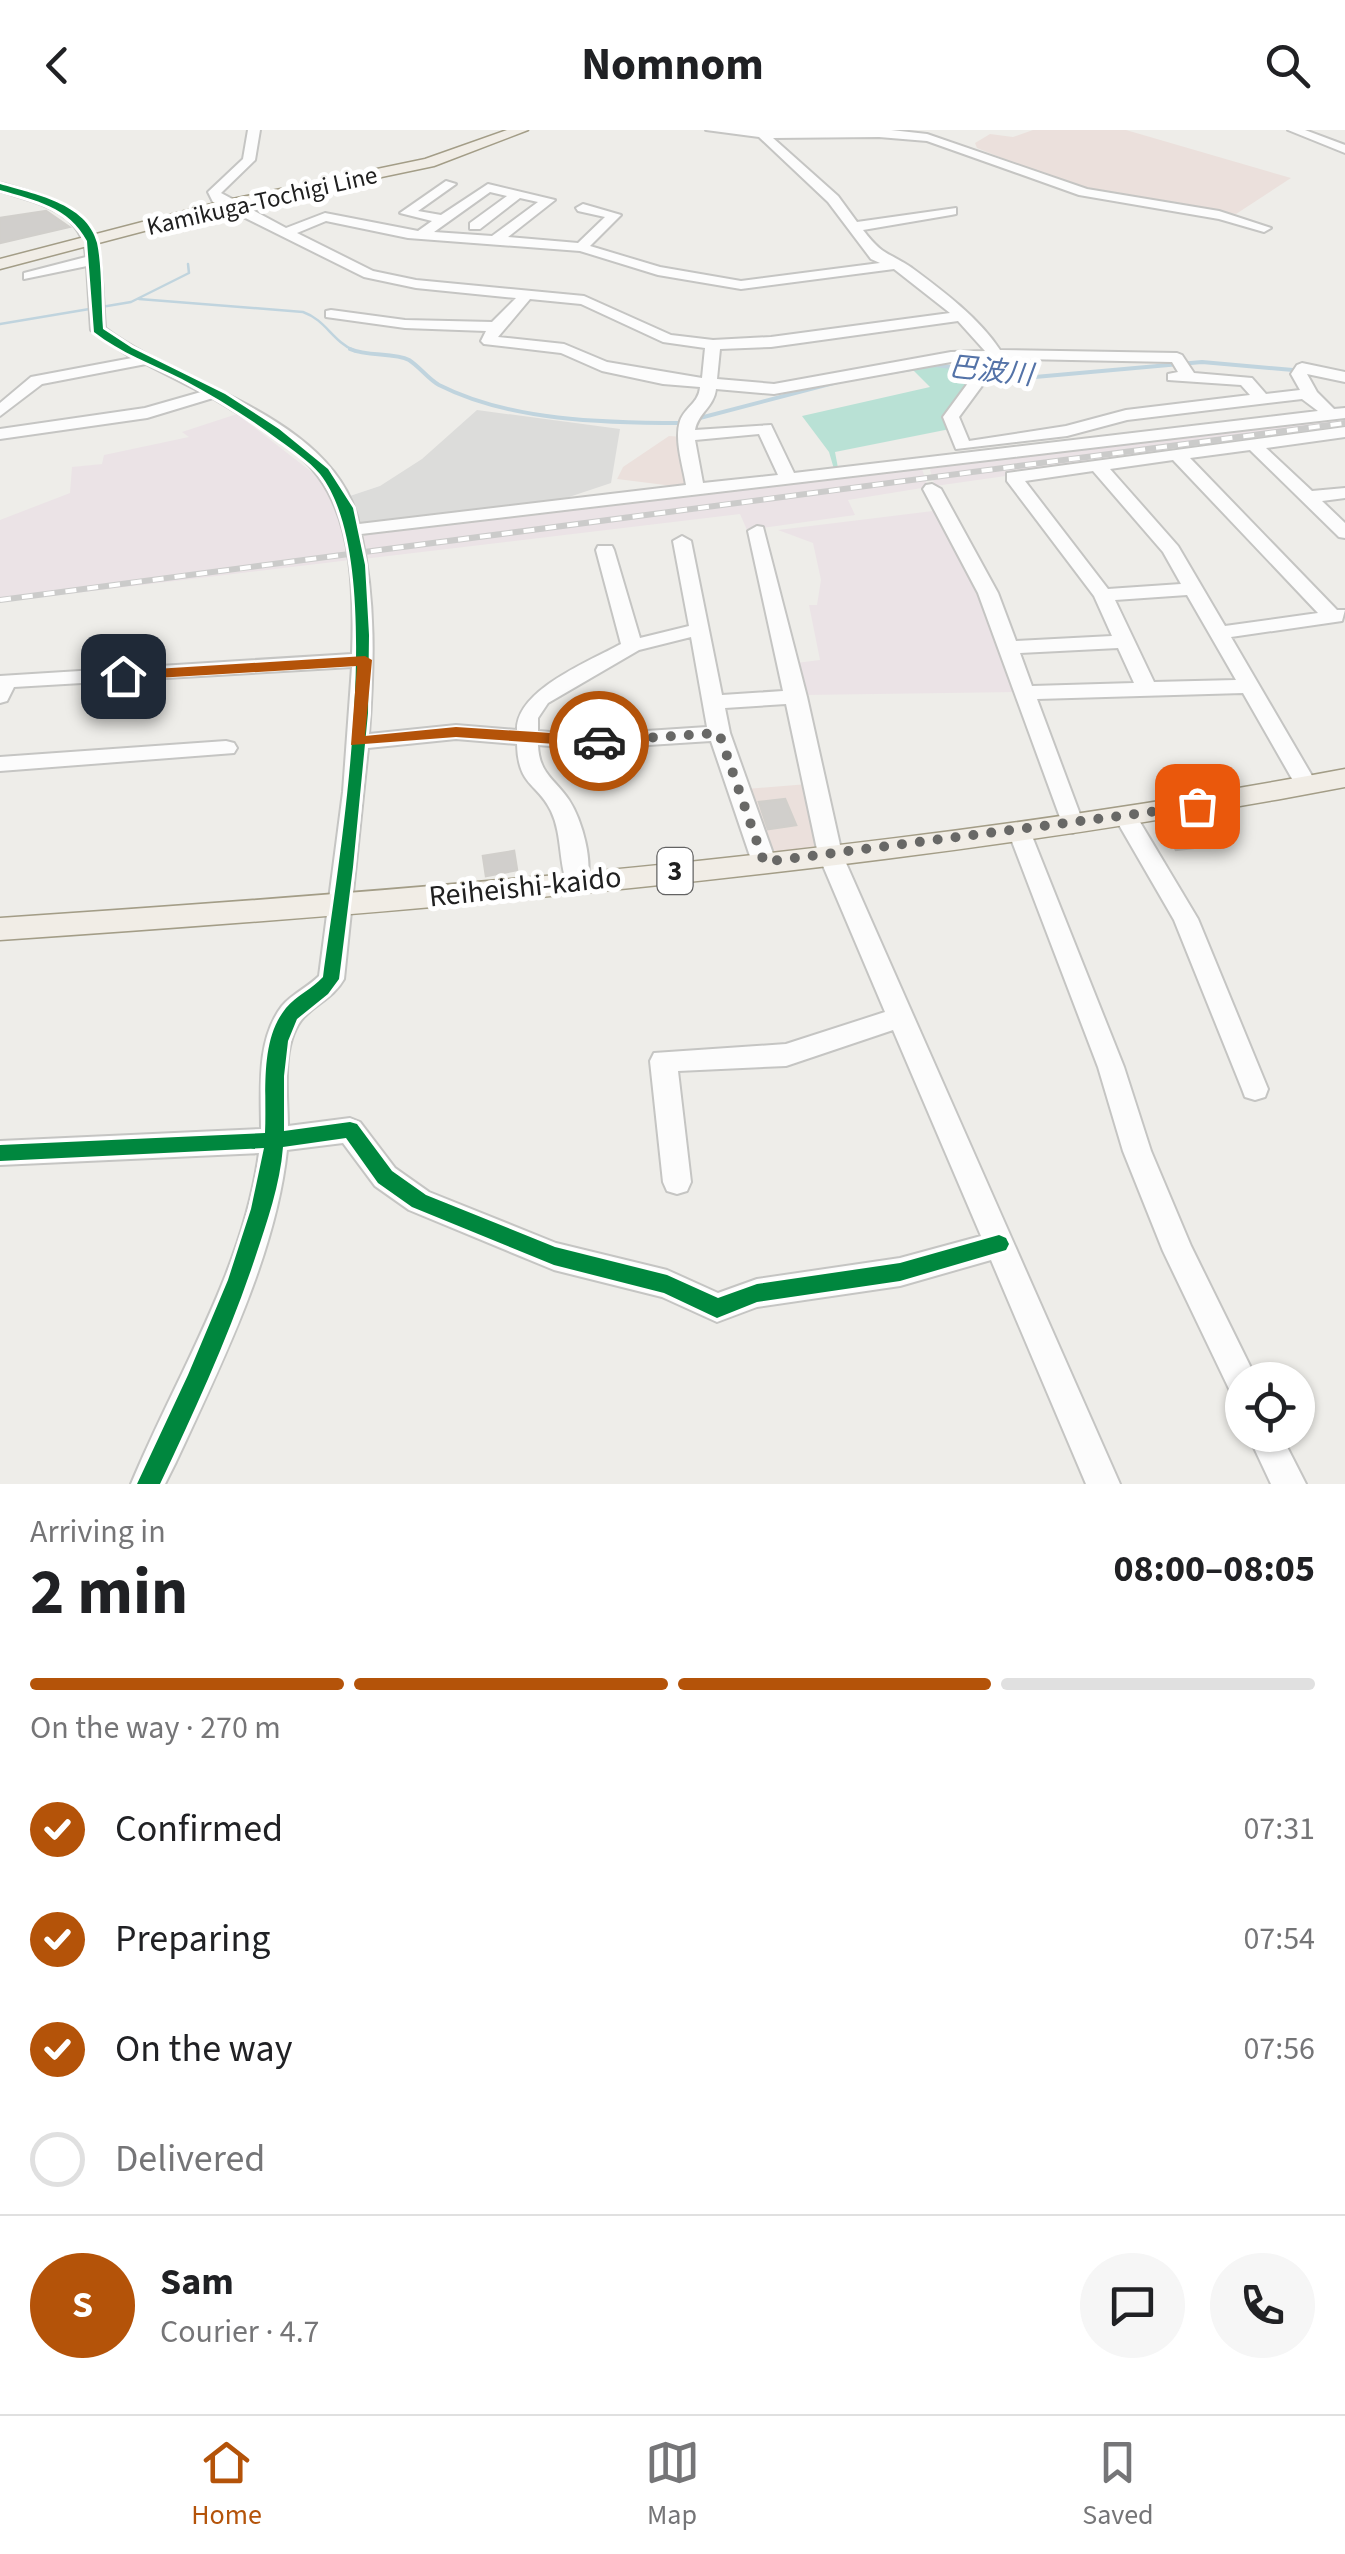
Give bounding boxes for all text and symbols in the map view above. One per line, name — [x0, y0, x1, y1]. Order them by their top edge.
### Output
text: Nomnom — [581, 33, 764, 97]
icon: back — [30, 38, 85, 93]
icon: search — [1260, 38, 1315, 93]
street label: Kamikuga-Tochigi Line — [143, 157, 381, 245]
water label: 巴波川 — [947, 347, 1038, 396]
pin — [81, 634, 166, 719]
icon: home — [96, 649, 151, 704]
courier — [549, 691, 649, 791]
icon: car — [572, 714, 627, 769]
pin — [1155, 764, 1240, 849]
icon: bag — [1170, 779, 1225, 834]
road number: 3 — [658, 848, 692, 894]
street label: Reiheishi-kaido — [427, 856, 623, 918]
map controls — [1225, 1362, 1315, 1452]
button: locate — [1225, 1362, 1315, 1452]
text: Arriving in — [30, 1509, 166, 1555]
text: 08:00–08:05 — [1113, 1542, 1315, 1596]
text: 2 min — [30, 1546, 188, 1639]
text: On the way · 270 m — [30, 1705, 281, 1751]
icon: check — [30, 1802, 85, 1857]
text: Confirmed — [115, 1802, 283, 1856]
text: 07:31 — [1243, 1806, 1315, 1852]
icon: check — [30, 1912, 85, 1967]
text: Preparing — [115, 1912, 270, 1966]
text: 07:54 — [1243, 1916, 1315, 1962]
icon: check — [30, 2022, 85, 2077]
text: On the way — [115, 2022, 292, 2076]
text: 07:56 — [1243, 2026, 1315, 2072]
text: Delivered — [115, 2132, 265, 2186]
button: chat — [1080, 2253, 1185, 2358]
button: phone — [1210, 2253, 1315, 2358]
text: Sam — [160, 2255, 234, 2309]
text: S — [72, 2278, 93, 2332]
text: Courier · 4.7 — [160, 2309, 320, 2355]
tab: Home — [191, 2435, 262, 2535]
tab: Map — [645, 2435, 700, 2535]
tab: Saved — [1082, 2435, 1154, 2535]

